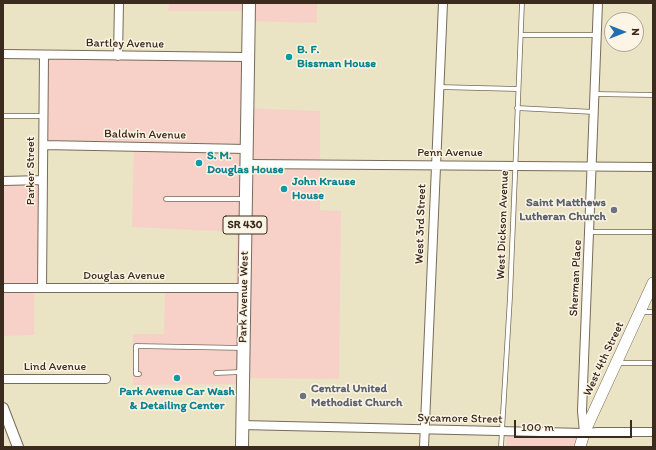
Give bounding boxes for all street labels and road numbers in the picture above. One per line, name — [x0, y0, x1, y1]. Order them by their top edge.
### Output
street label: Bartley Avenue — [86, 36, 164, 52]
street label: Baldwin Avenue — [104, 127, 186, 143]
street label: Parker Street — [24, 137, 38, 205]
street label: Penn Avenue — [417, 146, 483, 160]
street label: West Dickson Avenue — [494, 170, 512, 280]
street label: West 3rd Street — [412, 184, 430, 264]
road number: SR 430 — [223, 216, 267, 234]
street label: Sherman Place — [567, 239, 585, 317]
street label: Park Avenue West — [236, 251, 252, 343]
street label: Douglas Avenue — [83, 269, 165, 283]
street label: West 4th Street — [580, 320, 628, 398]
street label: Lind Avenue — [24, 360, 86, 374]
street label: Sycamore Street — [417, 411, 503, 427]

